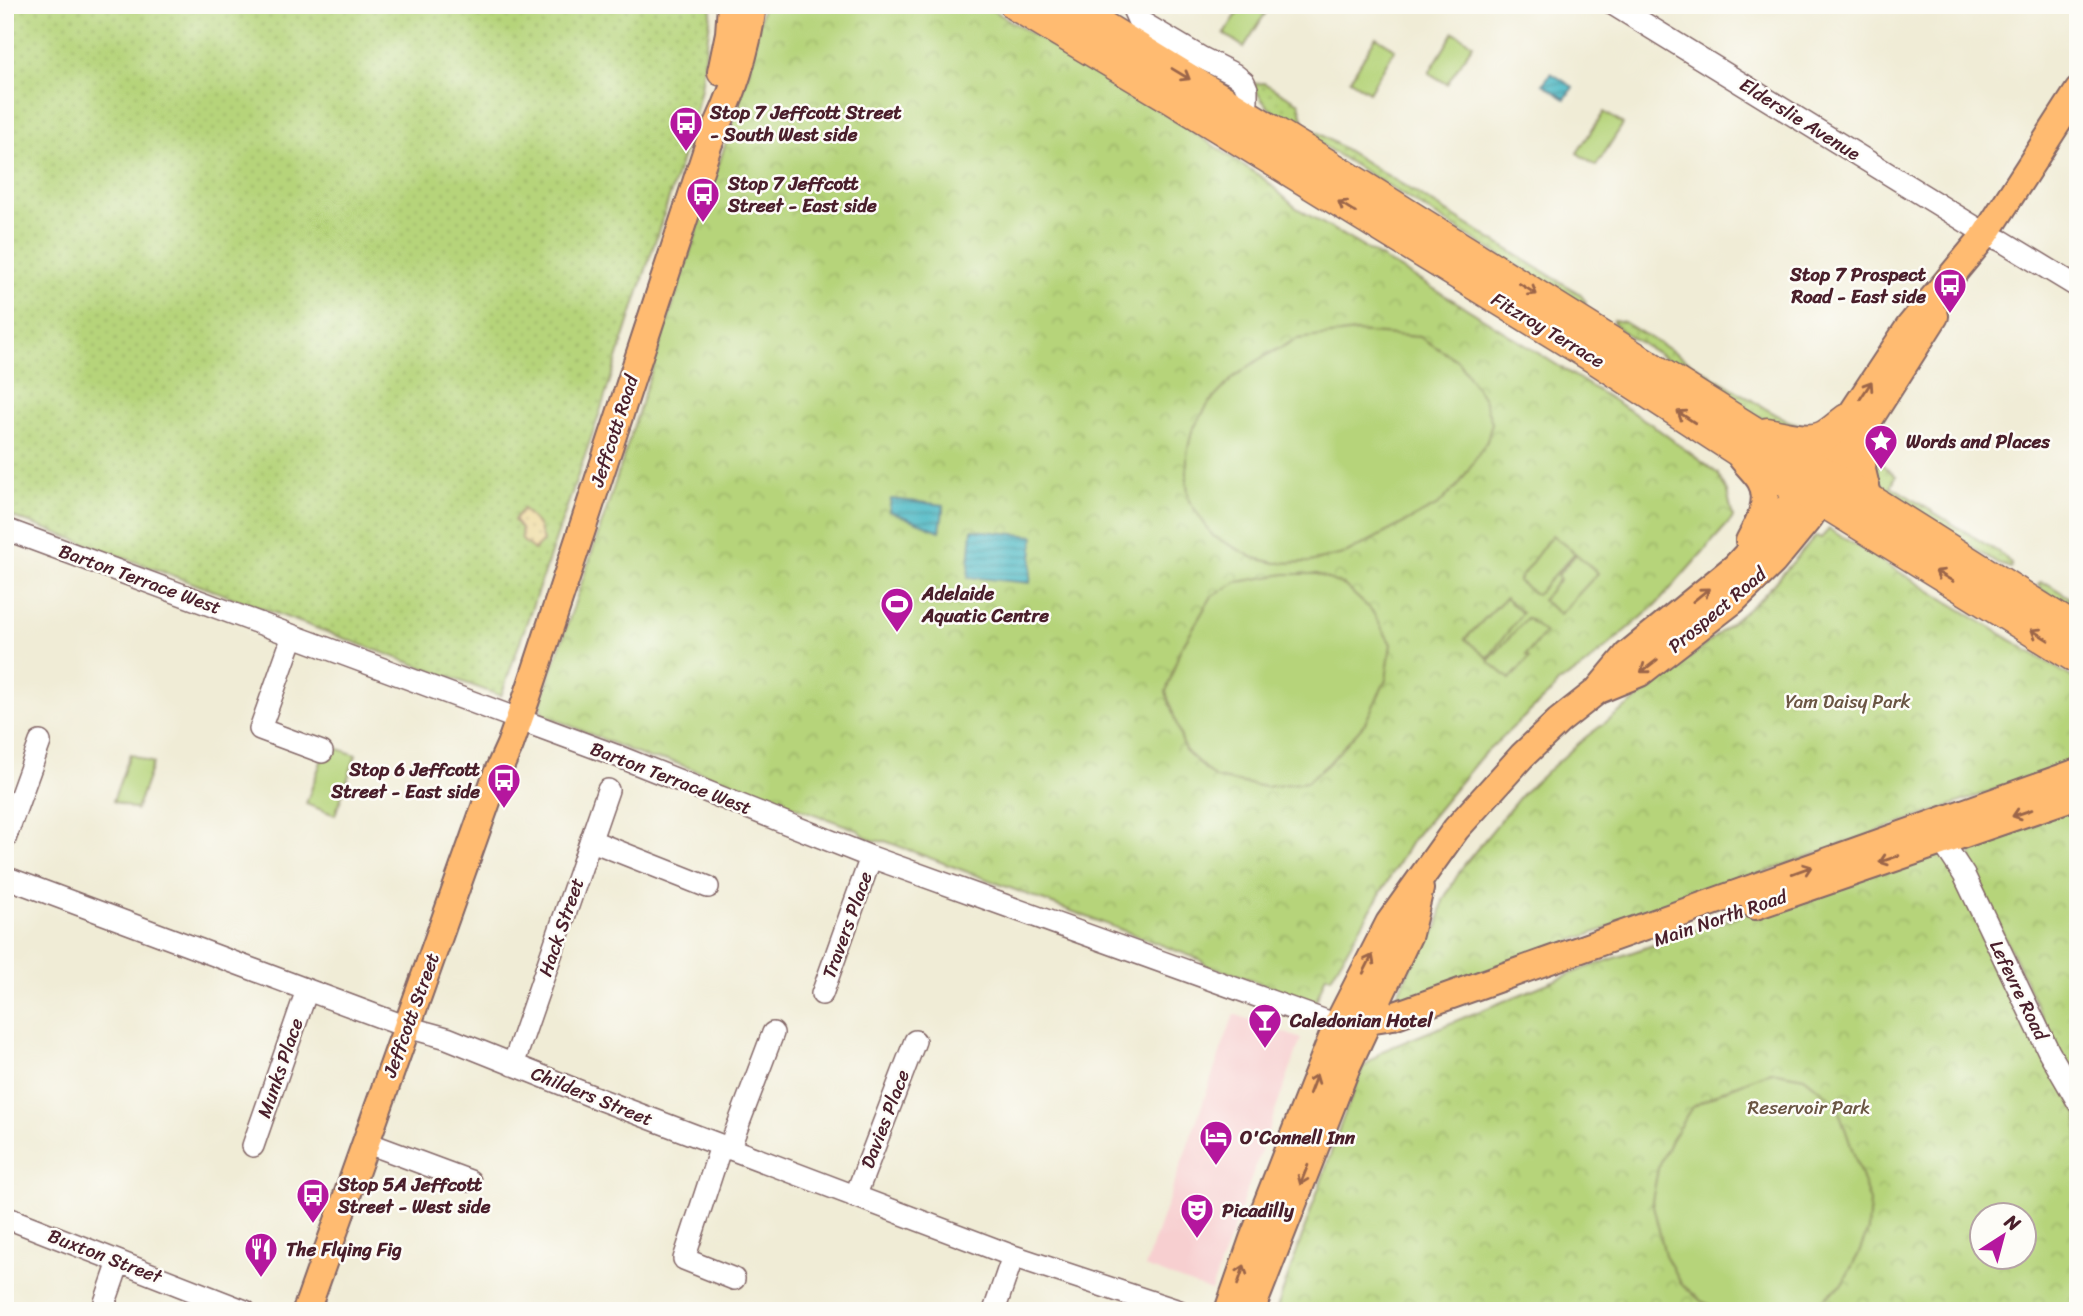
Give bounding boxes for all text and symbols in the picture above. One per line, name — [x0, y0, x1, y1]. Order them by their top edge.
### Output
one-way arrow — [1170, 67, 1190, 81]
street label: Elderslie Avenue — [1733, 69, 1867, 169]
place label: Stop 7 Jeffcott Street - South West side — [709, 96, 902, 151]
bus stop icon: Stop 7 Jeffcott Street - South West side — [667, 104, 705, 153]
place label: Stop 7 Jeffcott Street - East side — [727, 167, 877, 222]
bus stop icon: Stop 7 Jeffcott Street - East side — [684, 175, 722, 224]
one-way arrow — [1337, 200, 1357, 214]
place label: Stop 7 Prospect Road - East side — [1789, 258, 1927, 313]
bus stop icon: Stop 7 Prospect Road - East side — [1931, 266, 1969, 315]
one-way arrow — [1518, 282, 1538, 296]
street label: Fitzroy Terrace — [1485, 283, 1611, 377]
street label: Jeffcott Road — [580, 369, 648, 492]
one-way arrow — [1859, 380, 1873, 400]
one-way arrow — [1677, 410, 1696, 425]
place icon: Words and Places — [1862, 422, 1900, 471]
place label: Words and Places — [1906, 425, 2051, 458]
street label: Barton Terrace West — [54, 534, 226, 624]
street label: Prospect Road — [1660, 557, 1775, 661]
one-way arrow — [1934, 568, 1954, 582]
place label: Adelaide Aquatic Centre — [921, 577, 1049, 632]
sports icon: Adelaide Aquatic Centre — [878, 585, 916, 634]
one-way arrow — [1691, 587, 1709, 602]
one-way arrow — [2030, 628, 2050, 642]
one-way arrow — [1640, 659, 1658, 674]
park label: Yam Daisy Park — [1785, 685, 1911, 718]
street label: Barton Terrace West — [585, 732, 757, 824]
place label: Stop 6 Jeffcott Street - East side — [330, 753, 480, 808]
bus stop icon: Stop 6 Jeffcott Street - East side — [485, 761, 523, 810]
one-way arrow — [2012, 808, 2034, 820]
one-way arrow — [1879, 854, 1901, 866]
one-way arrow — [1791, 862, 1813, 875]
street label: Travers Place — [812, 867, 882, 983]
street label: Hack Street — [529, 873, 593, 981]
street label: Main North Road — [1649, 879, 1792, 956]
street label: Lefevre Road — [1980, 934, 2058, 1048]
street label: Jeffcott Street — [373, 948, 449, 1083]
one-way arrow — [1361, 954, 1375, 975]
bar icon: Caledonian Hotel — [1246, 1001, 1284, 1050]
place label: Caledonian Hotel — [1289, 1004, 1433, 1037]
street label: Munks Place — [247, 1013, 313, 1123]
street label: Childers Street — [526, 1057, 658, 1135]
street label: Davies Place — [851, 1065, 919, 1173]
one-way arrow — [1307, 1074, 1320, 1096]
park label: Reservoir Park — [1748, 1091, 1870, 1124]
hotel icon: O'Connell Inn — [1197, 1118, 1235, 1167]
place label: O'Connell Inn — [1240, 1121, 1356, 1154]
one-way arrow — [1296, 1164, 1309, 1185]
place label: Stop 5A Jeffcott Street - West side — [337, 1168, 491, 1223]
bus stop icon: Stop 5A Jeffcott Street - West side — [294, 1176, 332, 1225]
theatre icon: Picadilly — [1178, 1191, 1216, 1240]
place label: Picadilly — [1222, 1194, 1295, 1227]
north arrow — [1968, 1200, 2038, 1270]
text: N — [1997, 1205, 2028, 1240]
street label: Buxton Street — [43, 1219, 168, 1293]
restaurant icon: The Flying Fig — [242, 1230, 280, 1279]
place label: The Flying Fig — [286, 1233, 402, 1266]
one-way arrow — [1236, 1265, 1248, 1287]

